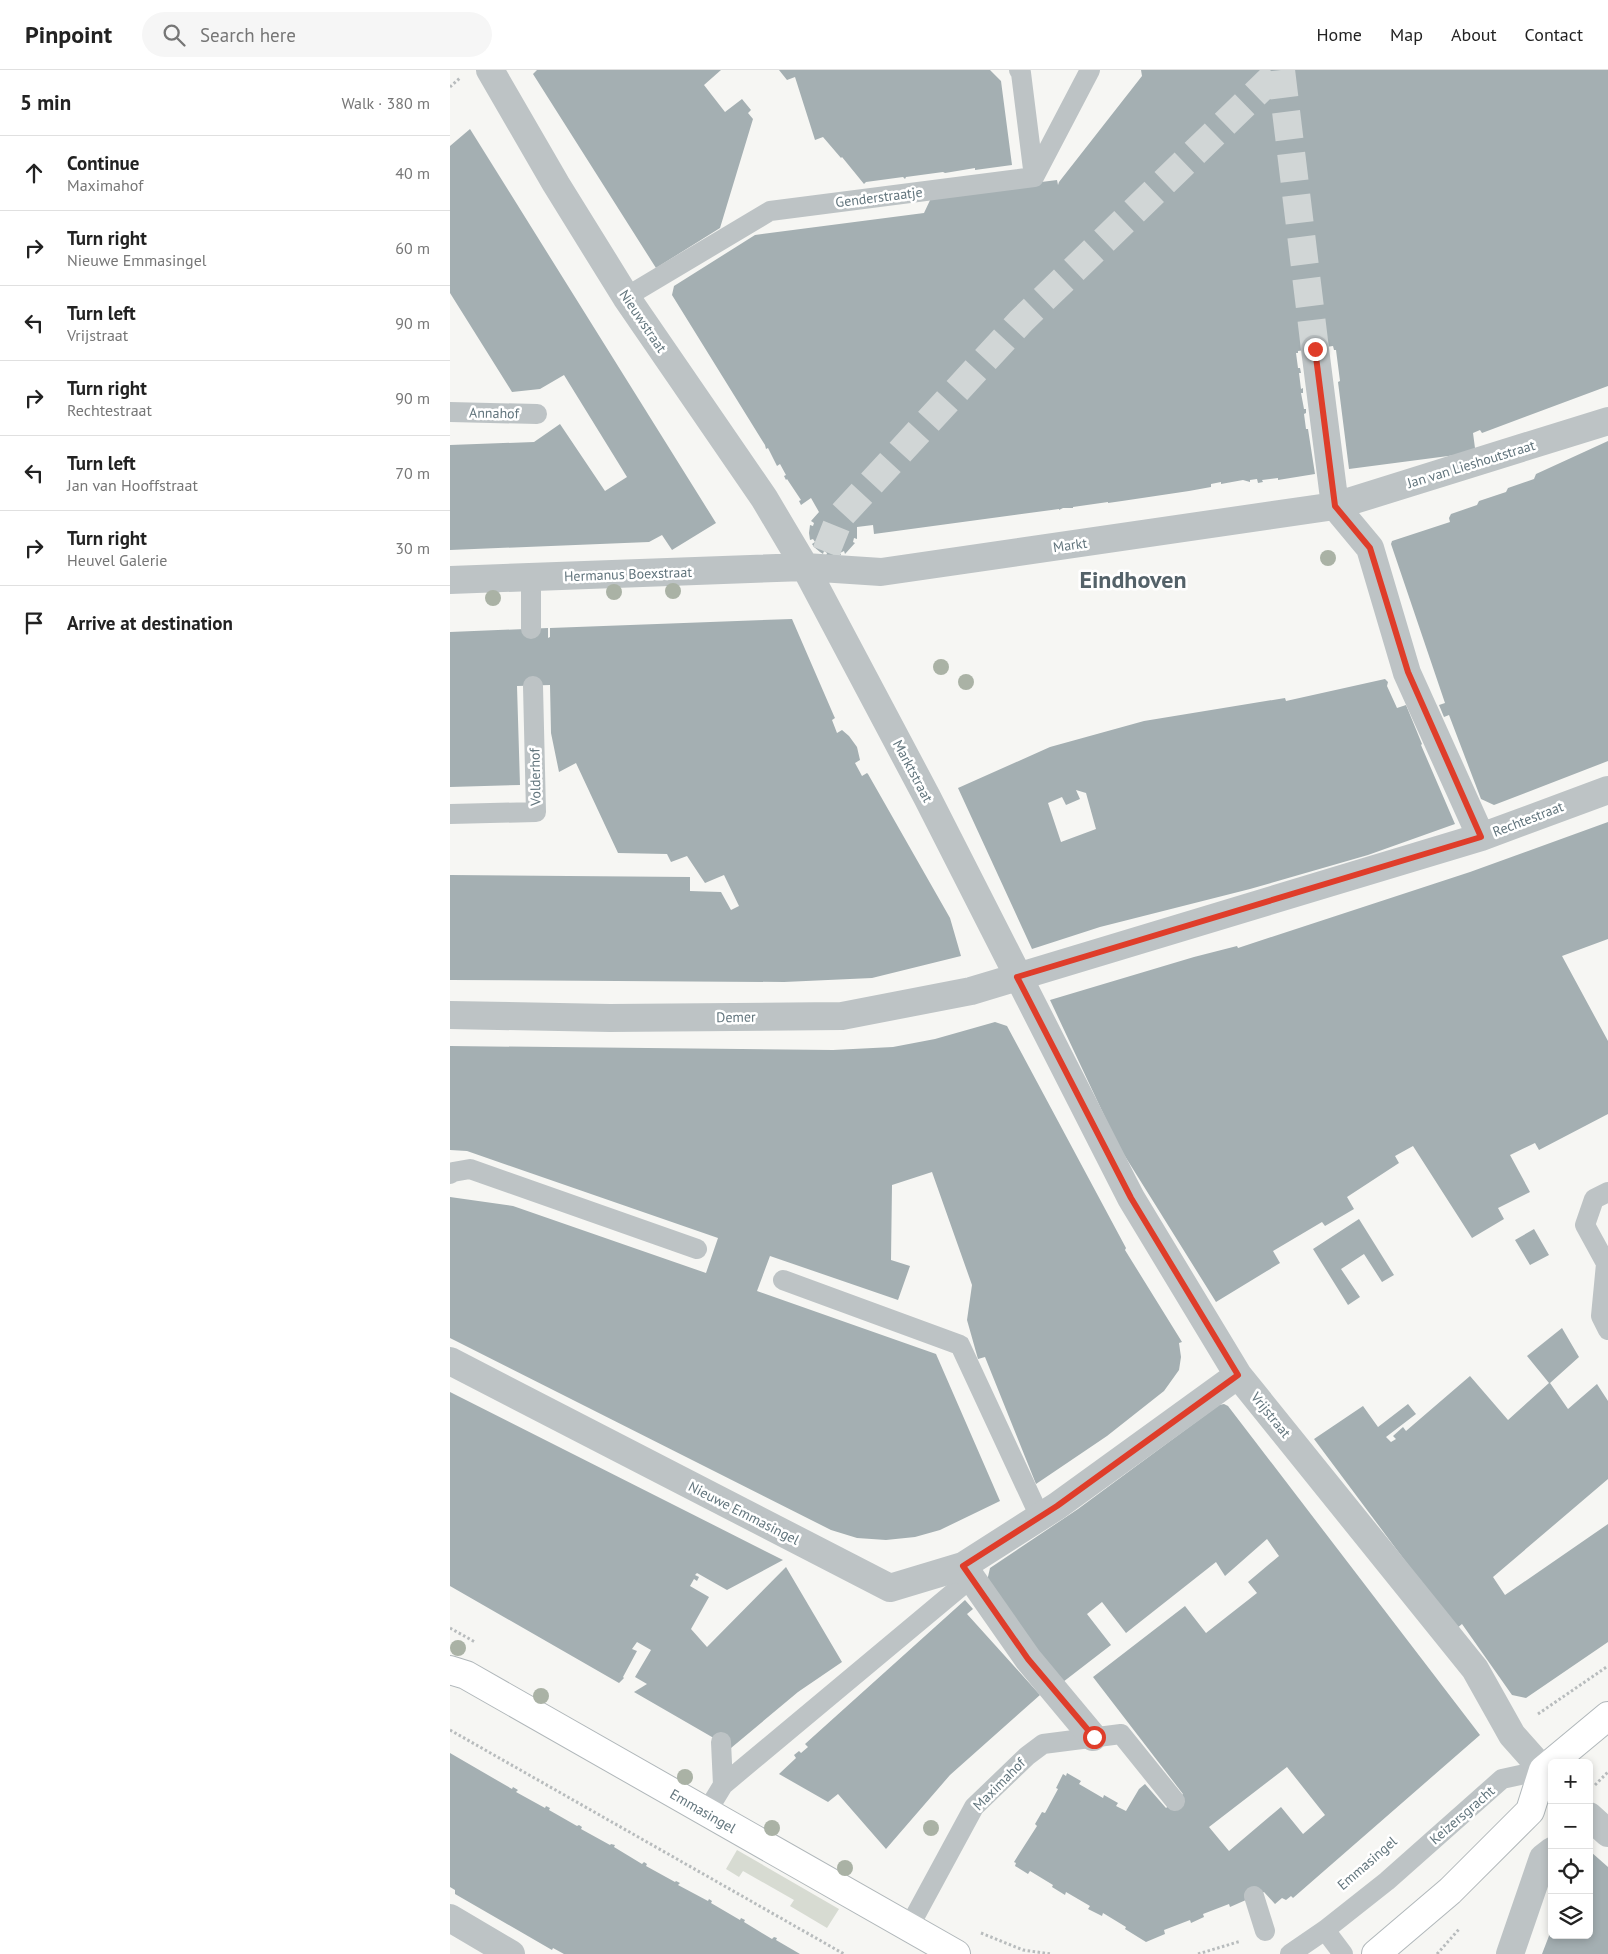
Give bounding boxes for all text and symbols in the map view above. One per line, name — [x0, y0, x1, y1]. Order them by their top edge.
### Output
search box — [142, 12, 492, 57]
text: Pinpoint — [25, 19, 112, 50]
icon: search — [160, 21, 188, 49]
text: Search here — [200, 23, 296, 47]
text: Home — [1316, 23, 1362, 46]
text: Map — [1390, 23, 1423, 46]
text: About — [1451, 23, 1497, 46]
text: Contact — [1525, 23, 1583, 46]
text: 5 min — [20, 89, 71, 116]
text: Walk · 380 m — [341, 93, 430, 113]
text: Continue — [67, 151, 139, 175]
icon: ahead — [20, 159, 48, 187]
text: 40 m — [395, 163, 430, 183]
text: Maximahof — [67, 175, 143, 195]
street label: Genderstraatje — [834, 183, 924, 211]
text: Turn right — [67, 226, 147, 250]
icon: right — [20, 234, 48, 262]
text: 60 m — [395, 238, 430, 258]
text: Nieuwe Emmasingel — [67, 250, 206, 270]
street label: Nieuwstraat — [615, 286, 671, 356]
text: Turn left — [67, 301, 136, 325]
icon: left — [20, 309, 48, 337]
text: 90 m — [395, 313, 430, 333]
text: Vrijstraat — [67, 325, 128, 345]
route end — [1304, 338, 1327, 361]
text: Turn right — [67, 376, 147, 400]
icon: right — [20, 384, 48, 412]
text: 90 m — [395, 388, 430, 408]
text: Rechtestraat — [67, 400, 152, 420]
street label: Annahof — [469, 404, 520, 422]
street label: Jan van Lieshoutstraat — [1404, 436, 1537, 492]
text: Turn left — [67, 451, 136, 475]
icon: left — [20, 459, 48, 487]
text: 70 m — [395, 463, 430, 483]
text: Jan van Hooffstraat — [67, 475, 198, 495]
text: Turn right — [67, 526, 147, 550]
icon: right — [20, 534, 48, 562]
street label: Markt — [1052, 534, 1088, 556]
text: 30 m — [395, 538, 430, 558]
text: Heuvel Galerie — [67, 550, 168, 570]
street label: Hermanus Boexstraat — [564, 563, 693, 585]
district label: Eindhoven — [1079, 564, 1187, 595]
icon: arrive — [20, 609, 48, 637]
text: Arrive at destination — [67, 611, 233, 635]
street label: Marktstraat — [889, 737, 937, 806]
street label: Volderhof — [525, 748, 545, 807]
street label: Rechtestraat — [1490, 797, 1566, 841]
street label: Demer — [716, 1008, 756, 1026]
street label: Vrijstraat — [1247, 1388, 1295, 1442]
street label: Nieuwe Emmasingel — [686, 1477, 802, 1549]
route start — [1083, 1726, 1106, 1749]
street label: Maximahof — [969, 1754, 1029, 1814]
map controls — [1548, 1759, 1593, 1939]
button: + — [1548, 1759, 1593, 1804]
street label: Keizersgracht — [1426, 1782, 1498, 1848]
street label: Emmasingel — [667, 1785, 739, 1837]
button: − — [1548, 1804, 1593, 1849]
street label: Emmasingel — [1333, 1832, 1401, 1894]
button: locate — [1548, 1849, 1593, 1894]
button: layers — [1548, 1894, 1593, 1939]

